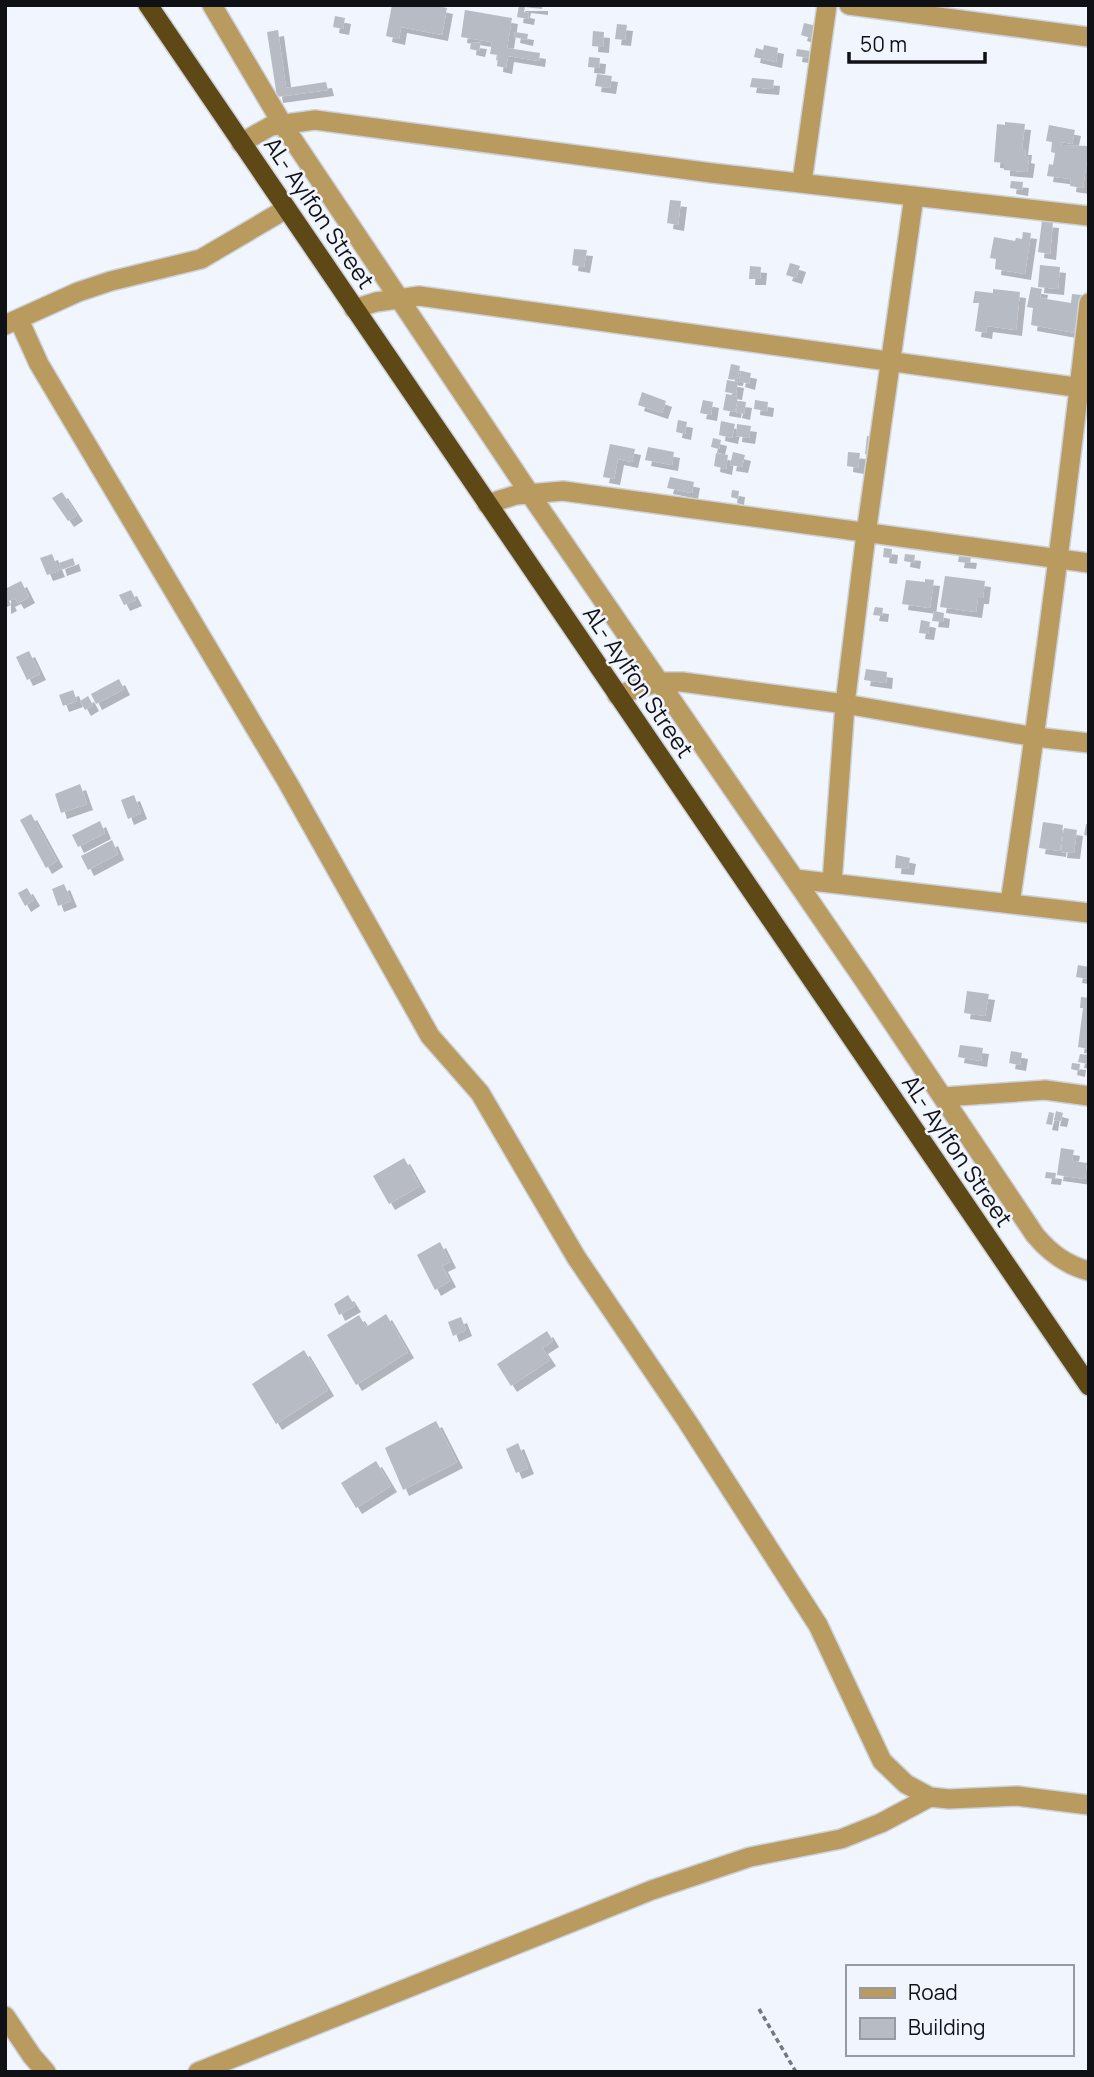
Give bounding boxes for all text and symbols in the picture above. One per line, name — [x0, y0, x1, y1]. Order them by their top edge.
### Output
scale bar — [849, 21, 986, 65]
text: 50 m — [860, 30, 907, 58]
street label: AL- Aylfon Street — [257, 130, 383, 295]
street label: AL- Aylfon Street — [576, 599, 702, 764]
street label: AL- Aylfon Street — [895, 1068, 1021, 1233]
legend — [846, 1965, 1073, 2056]
text: Road — [908, 1978, 958, 2006]
text: Building — [908, 2013, 985, 2041]

